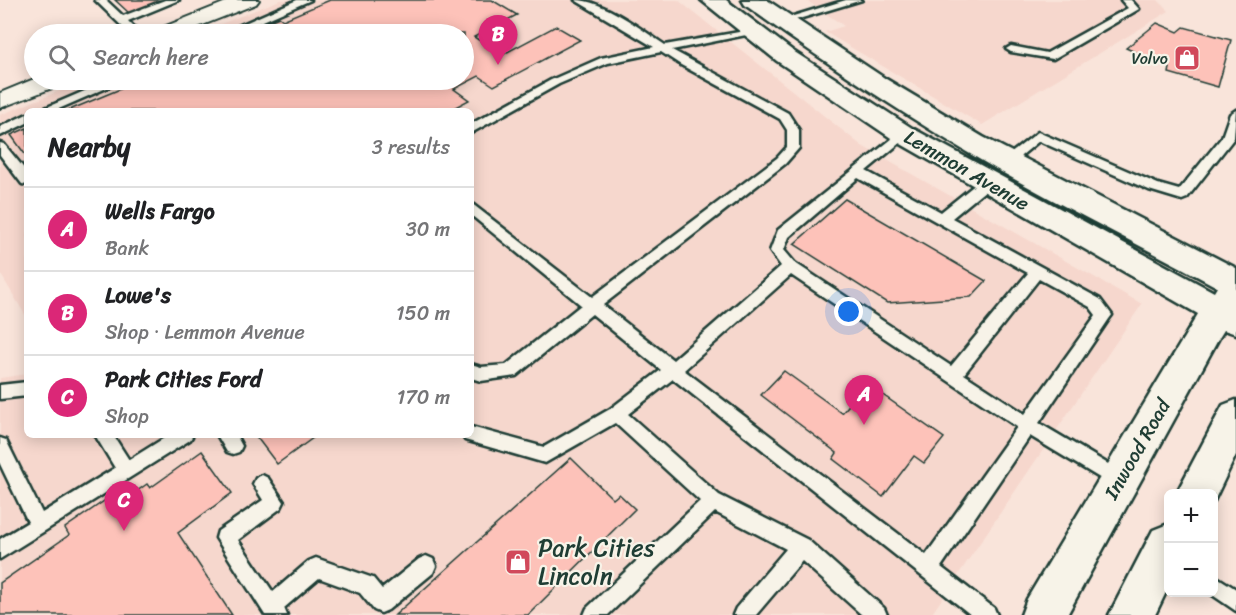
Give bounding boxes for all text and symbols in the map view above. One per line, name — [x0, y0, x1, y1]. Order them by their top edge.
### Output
pin: B — [478, 16, 518, 65]
search box — [24, 24, 474, 90]
text: Search here — [93, 38, 209, 77]
icon: search — [45, 41, 78, 74]
shop icon: Volvo — [1172, 43, 1202, 73]
place label: Volvo — [1132, 44, 1168, 73]
street label: Lemmon Avenue — [897, 120, 1036, 221]
text: Nearby — [48, 124, 130, 170]
text: 3 results — [372, 130, 450, 165]
text: Wells Fargo — [105, 192, 215, 231]
text: A — [61, 212, 74, 247]
text: 30 m — [406, 212, 450, 247]
text: Bank — [105, 231, 149, 266]
text: Lowe's — [105, 276, 171, 315]
text: B — [61, 296, 74, 331]
text: 150 m — [396, 296, 450, 331]
your location — [834, 297, 863, 326]
text: Shop · Lemmon Avenue — [105, 315, 305, 350]
text: Park Cities Ford — [105, 360, 262, 399]
pin: A — [844, 376, 884, 425]
text: C — [61, 380, 74, 415]
text: 170 m — [397, 380, 450, 415]
street label: Inwood Road — [1094, 391, 1181, 507]
text: Shop — [105, 399, 149, 434]
pin: C — [104, 482, 144, 531]
map controls — [1164, 489, 1218, 597]
button: + — [1164, 489, 1218, 543]
place label: Park Cities Lincoln — [538, 527, 656, 597]
button: − — [1164, 543, 1218, 597]
shop icon: Park Cities Lincoln — [503, 547, 533, 577]

